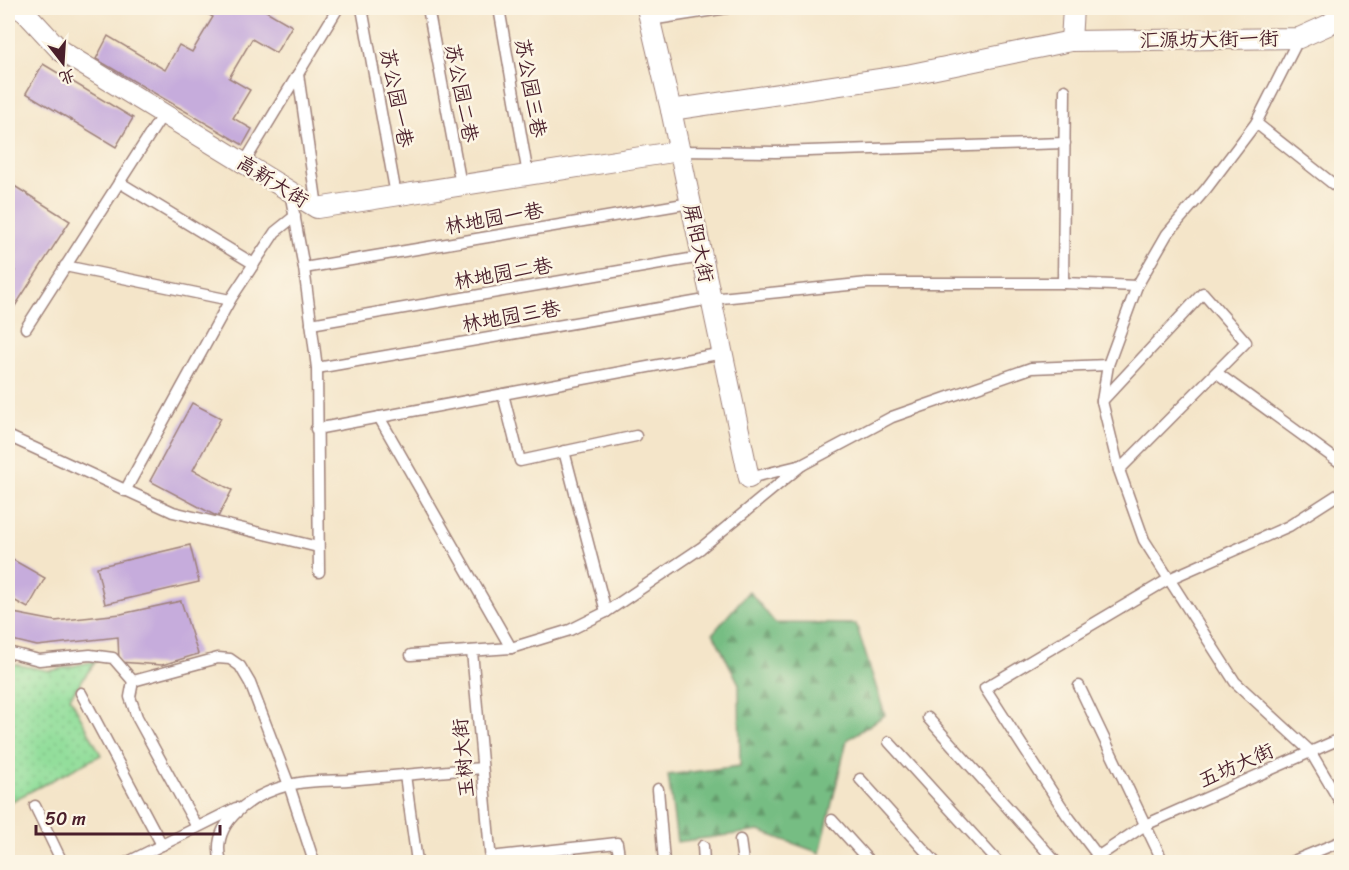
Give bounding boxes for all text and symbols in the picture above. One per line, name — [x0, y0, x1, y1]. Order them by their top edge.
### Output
street label: 汇源坊大街一街 — [1139, 21, 1279, 58]
north arrow — [33, 33, 93, 93]
street label: 苏公园三巷 — [505, 36, 557, 141]
street label: 苏公园二巷 — [435, 41, 488, 146]
street label: 苏公园一巷 — [370, 46, 423, 151]
text: 北 — [55, 61, 79, 93]
street label: 高新大街 — [230, 145, 316, 217]
street label: 林地园一巷 — [442, 192, 547, 244]
street label: 屏阳大街 — [673, 200, 724, 286]
street label: 林地园二巷 — [451, 247, 556, 299]
street label: 林地园三巷 — [459, 290, 564, 342]
street label: 玉树大街 — [443, 717, 484, 799]
street label: 五坊大街 — [1193, 733, 1280, 798]
scale bar — [36, 798, 220, 836]
text: 50 m — [45, 803, 86, 835]

